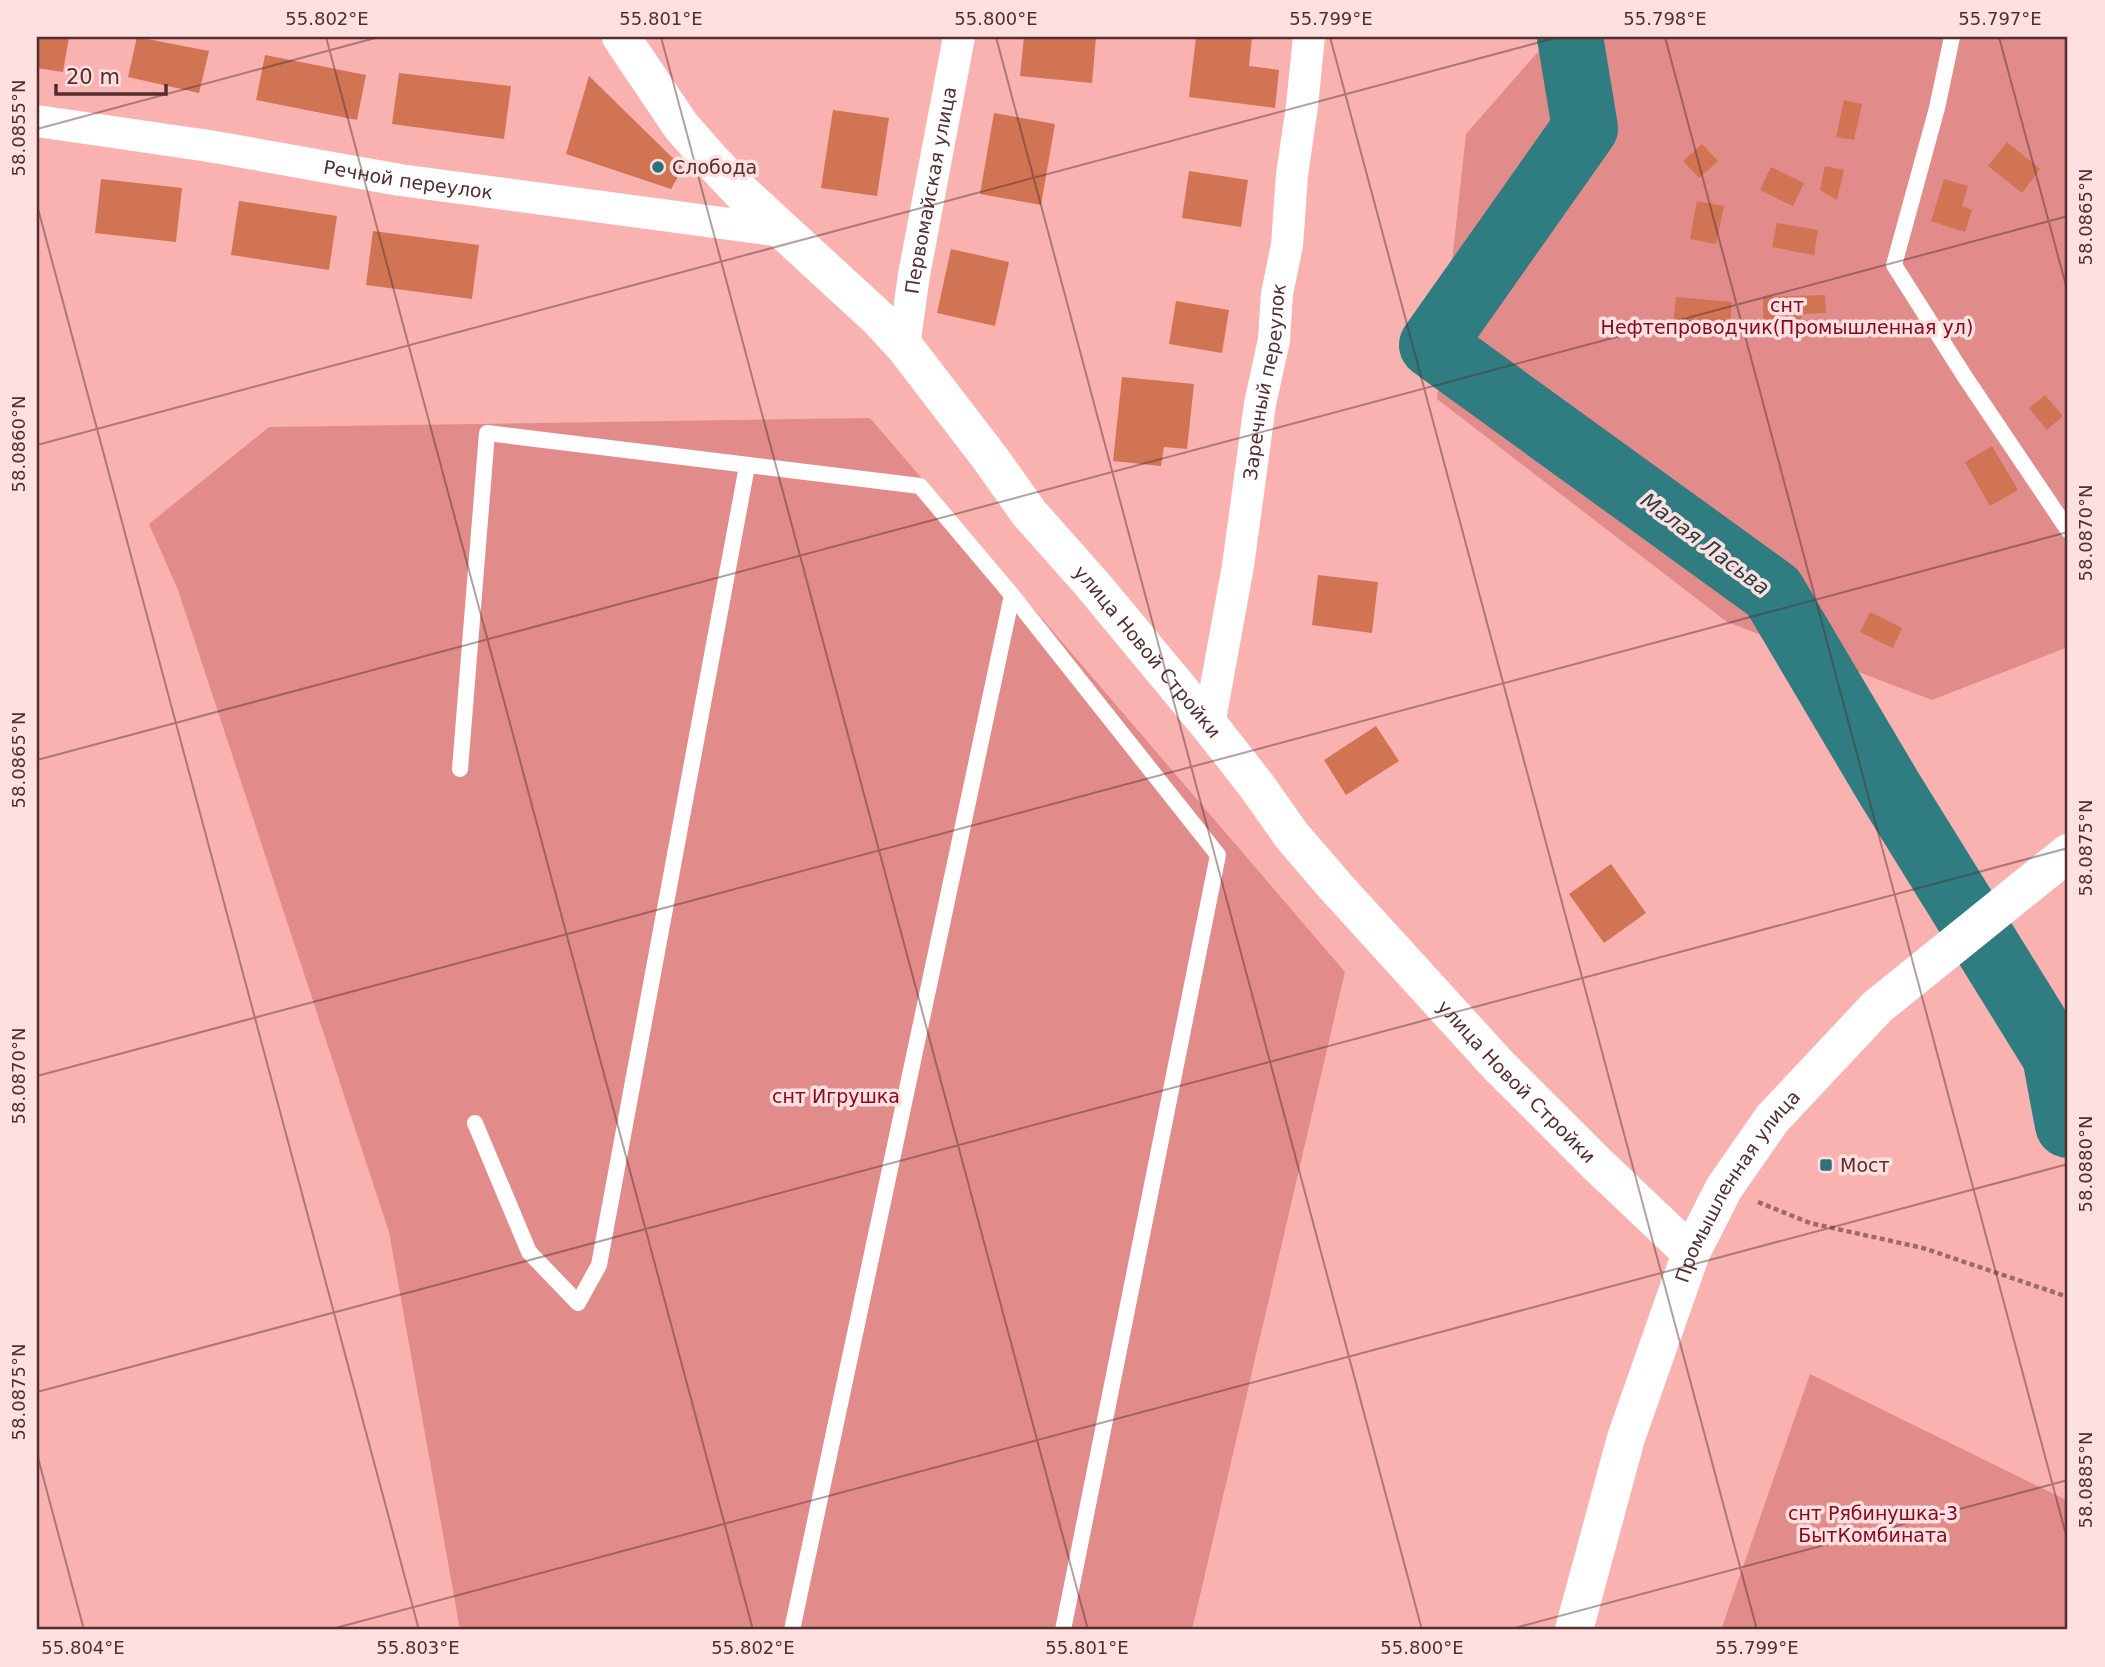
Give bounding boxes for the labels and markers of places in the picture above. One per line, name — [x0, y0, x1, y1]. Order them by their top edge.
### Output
place label: Слобода — [672, 156, 757, 178]
marker: Слобода — [650, 159, 666, 175]
place label: Мост — [1840, 1154, 1890, 1176]
marker: Мост — [1818, 1157, 1834, 1173]

